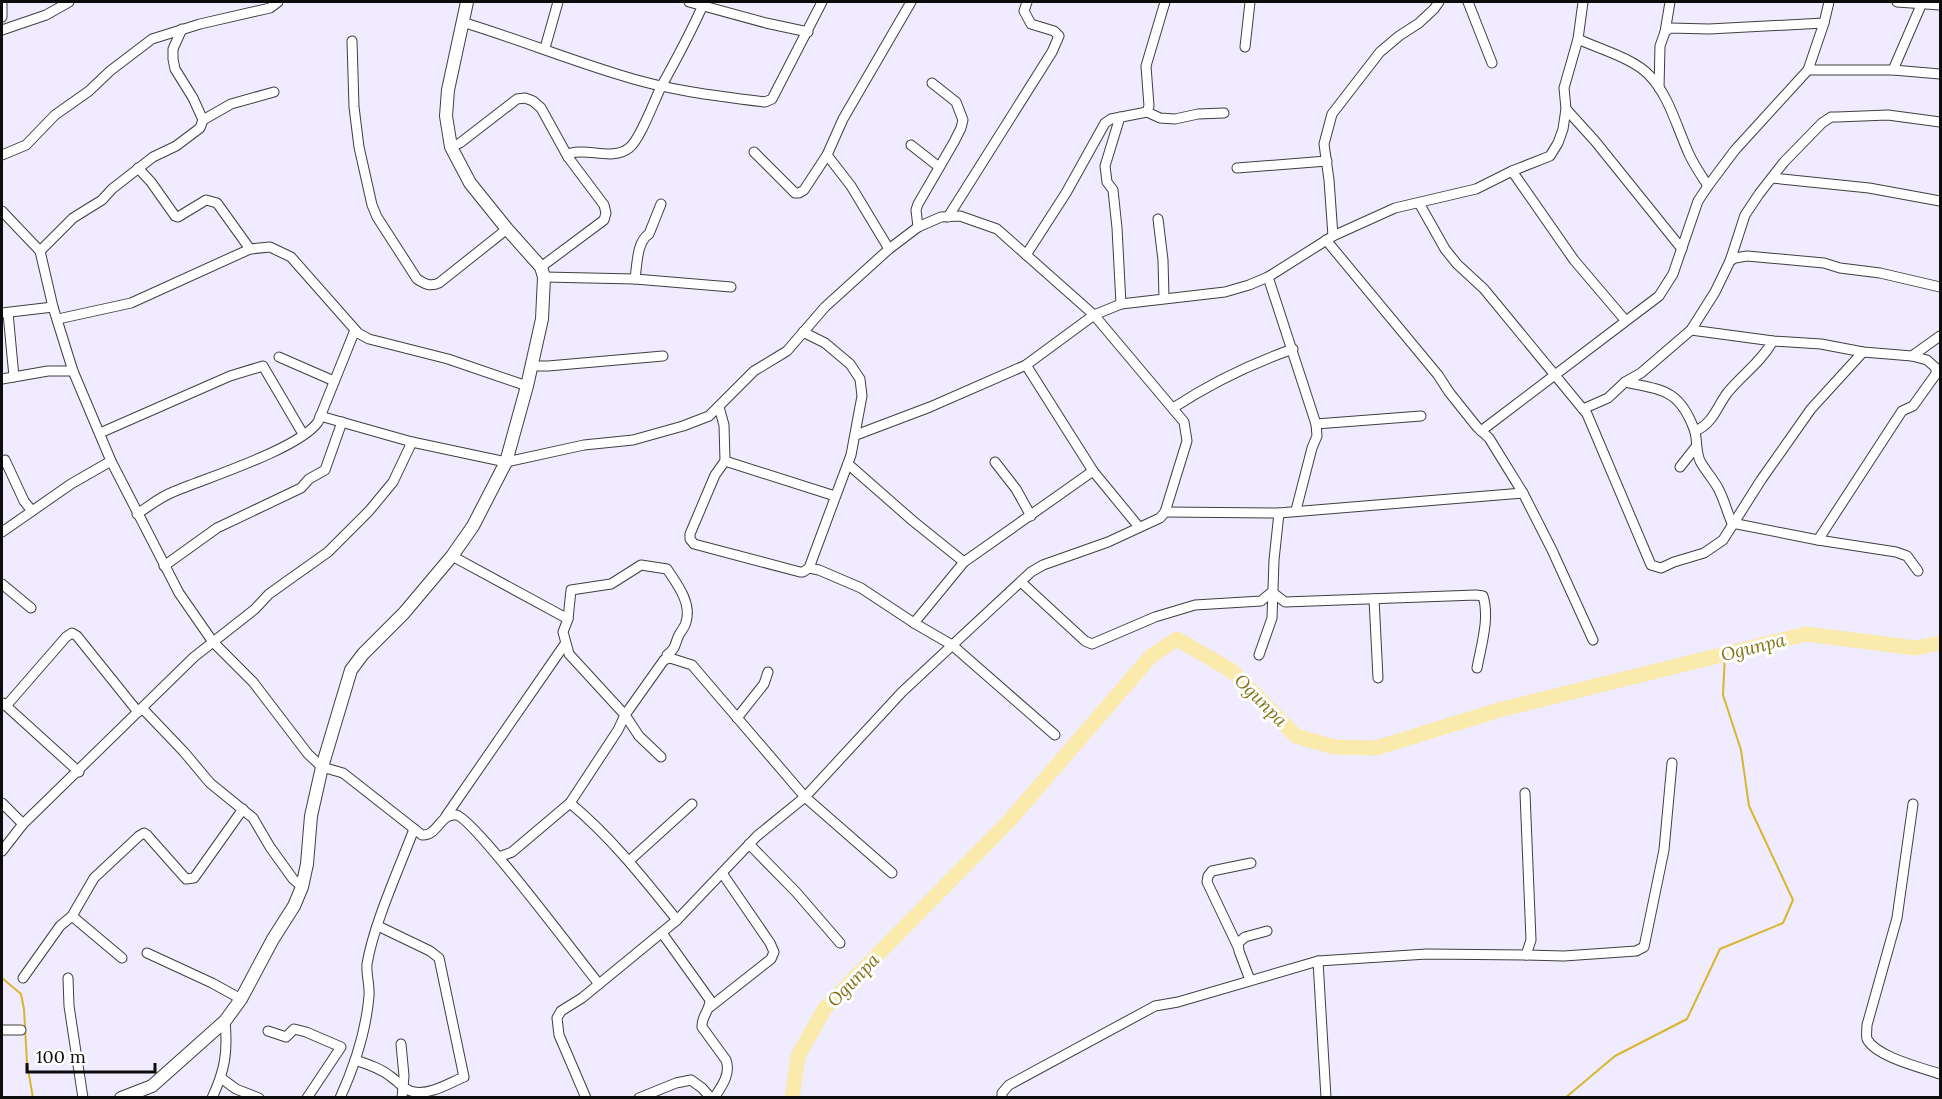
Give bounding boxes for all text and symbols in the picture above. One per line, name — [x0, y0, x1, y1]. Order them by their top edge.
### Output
water label: Ogunpa — [1718, 628, 1788, 666]
water label: Ogunpa — [1230, 669, 1292, 731]
water label: Ogunpa — [822, 948, 884, 1012]
scale bar — [27, 1036, 154, 1074]
text: 100 m — [36, 1045, 86, 1068]

